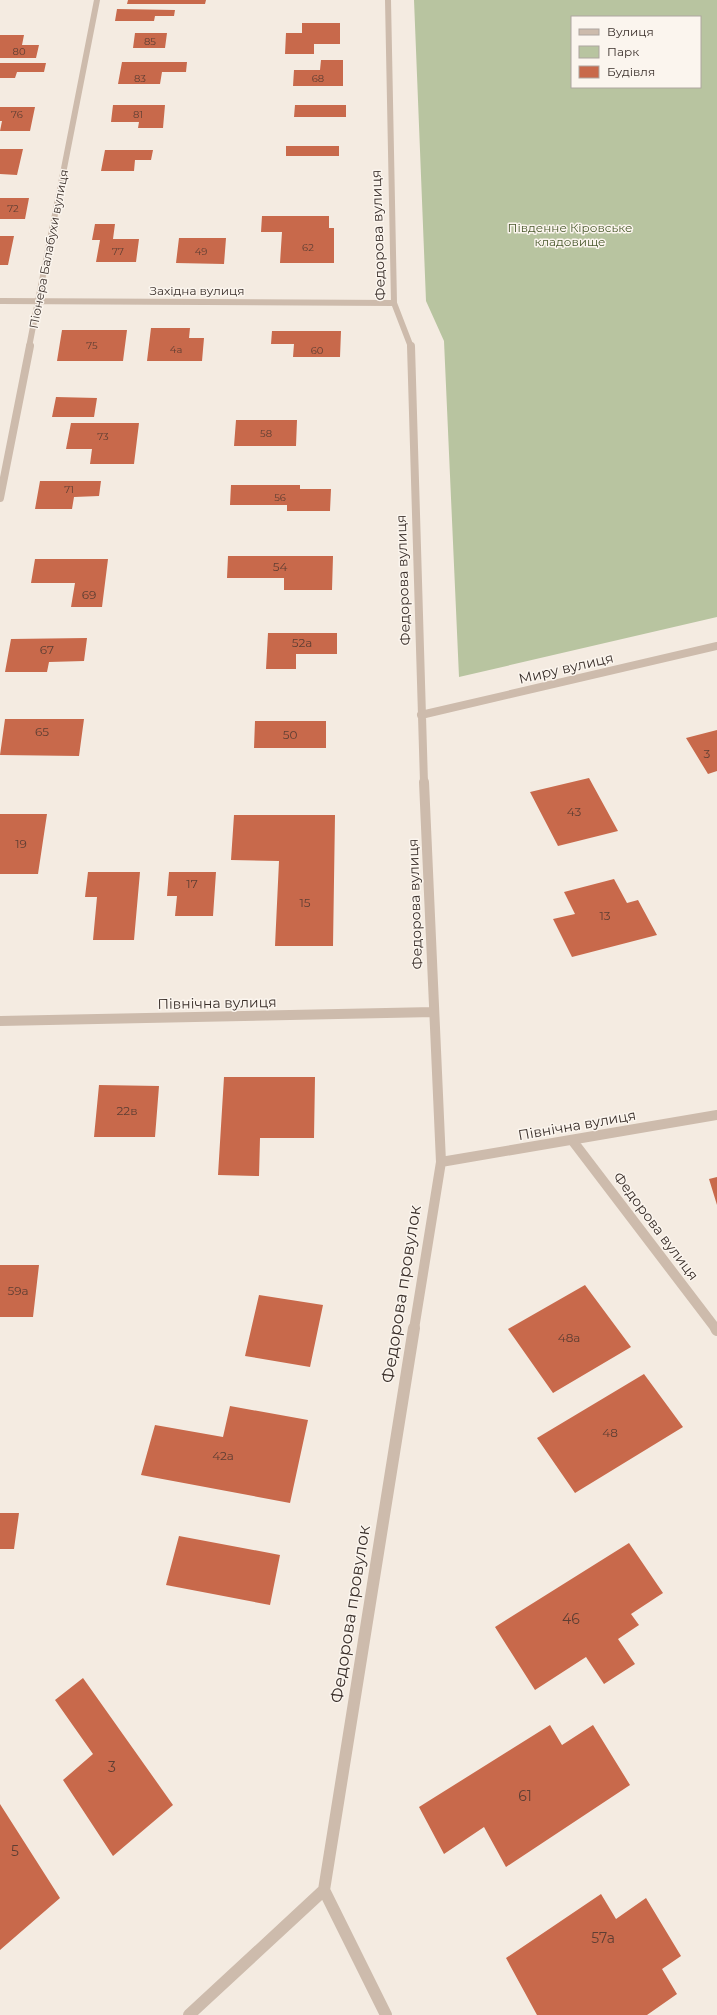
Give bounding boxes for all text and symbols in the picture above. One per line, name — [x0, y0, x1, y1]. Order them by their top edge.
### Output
legend — [571, 16, 701, 88]
text: Вулиця — [607, 24, 654, 39]
house number: 85 — [144, 35, 156, 48]
text: Парк — [607, 44, 639, 59]
house number: 80 — [13, 45, 26, 58]
text: Будівля — [607, 64, 655, 79]
house number: 83 — [134, 72, 146, 85]
house number: 68 — [312, 72, 324, 85]
house number: 76 — [11, 108, 23, 121]
house number: 81 — [133, 108, 143, 121]
street label: Піонера Балабухи вулиця — [26, 168, 71, 330]
street label: Федорова вулиця — [367, 169, 389, 301]
house number: 72 — [7, 202, 19, 215]
park label: Південне Кіровське кладовище — [508, 220, 632, 249]
house number: 62 — [302, 241, 314, 254]
house number: 77 — [112, 245, 124, 258]
house number: 49 — [195, 245, 207, 258]
street label: Західна вулиця — [149, 283, 245, 298]
house number: 75 — [86, 339, 98, 352]
house number: 4а — [170, 343, 182, 356]
house number: 60 — [311, 344, 324, 357]
house number: 58 — [260, 427, 272, 440]
house number: 73 — [97, 430, 109, 443]
house number: 71 — [64, 483, 74, 496]
house number: 56 — [274, 491, 286, 504]
street label: Федорова вулиця — [392, 514, 414, 646]
house number: 54 — [273, 559, 287, 574]
house number: 69 — [82, 587, 96, 602]
house number: 52а — [292, 635, 312, 650]
house number: 67 — [40, 642, 54, 657]
street label: Миру вулиця — [517, 648, 615, 688]
house number: 65 — [35, 724, 49, 739]
house number: 50 — [283, 727, 297, 742]
house number: 3 — [704, 746, 711, 761]
house number: 43 — [567, 804, 581, 819]
house number: 19 — [15, 836, 27, 851]
street label: Федорова вулиця — [404, 838, 426, 970]
house number: 17 — [186, 876, 198, 891]
house number: 15 — [299, 895, 311, 910]
house number: 13 — [599, 908, 611, 923]
street label: Північна вулиця — [157, 993, 277, 1013]
house number: 22в — [117, 1103, 137, 1118]
street label: Північна вулиця — [517, 1106, 637, 1144]
street label: Федорова вулиця — [609, 1168, 703, 1284]
street label: Федорова провулок — [377, 1204, 425, 1384]
house number: 59а — [7, 1283, 29, 1298]
house number: 48а — [558, 1330, 580, 1345]
house number: 48 — [602, 1425, 618, 1440]
house number: 42а — [212, 1448, 234, 1463]
street label: Федорова провулок — [326, 1524, 374, 1704]
house number: 46 — [562, 1610, 580, 1628]
house number: 3 — [108, 1758, 116, 1776]
house number: 61 — [518, 1787, 532, 1805]
house number: 5 — [11, 1842, 19, 1860]
house number: 57а — [591, 1929, 615, 1947]

